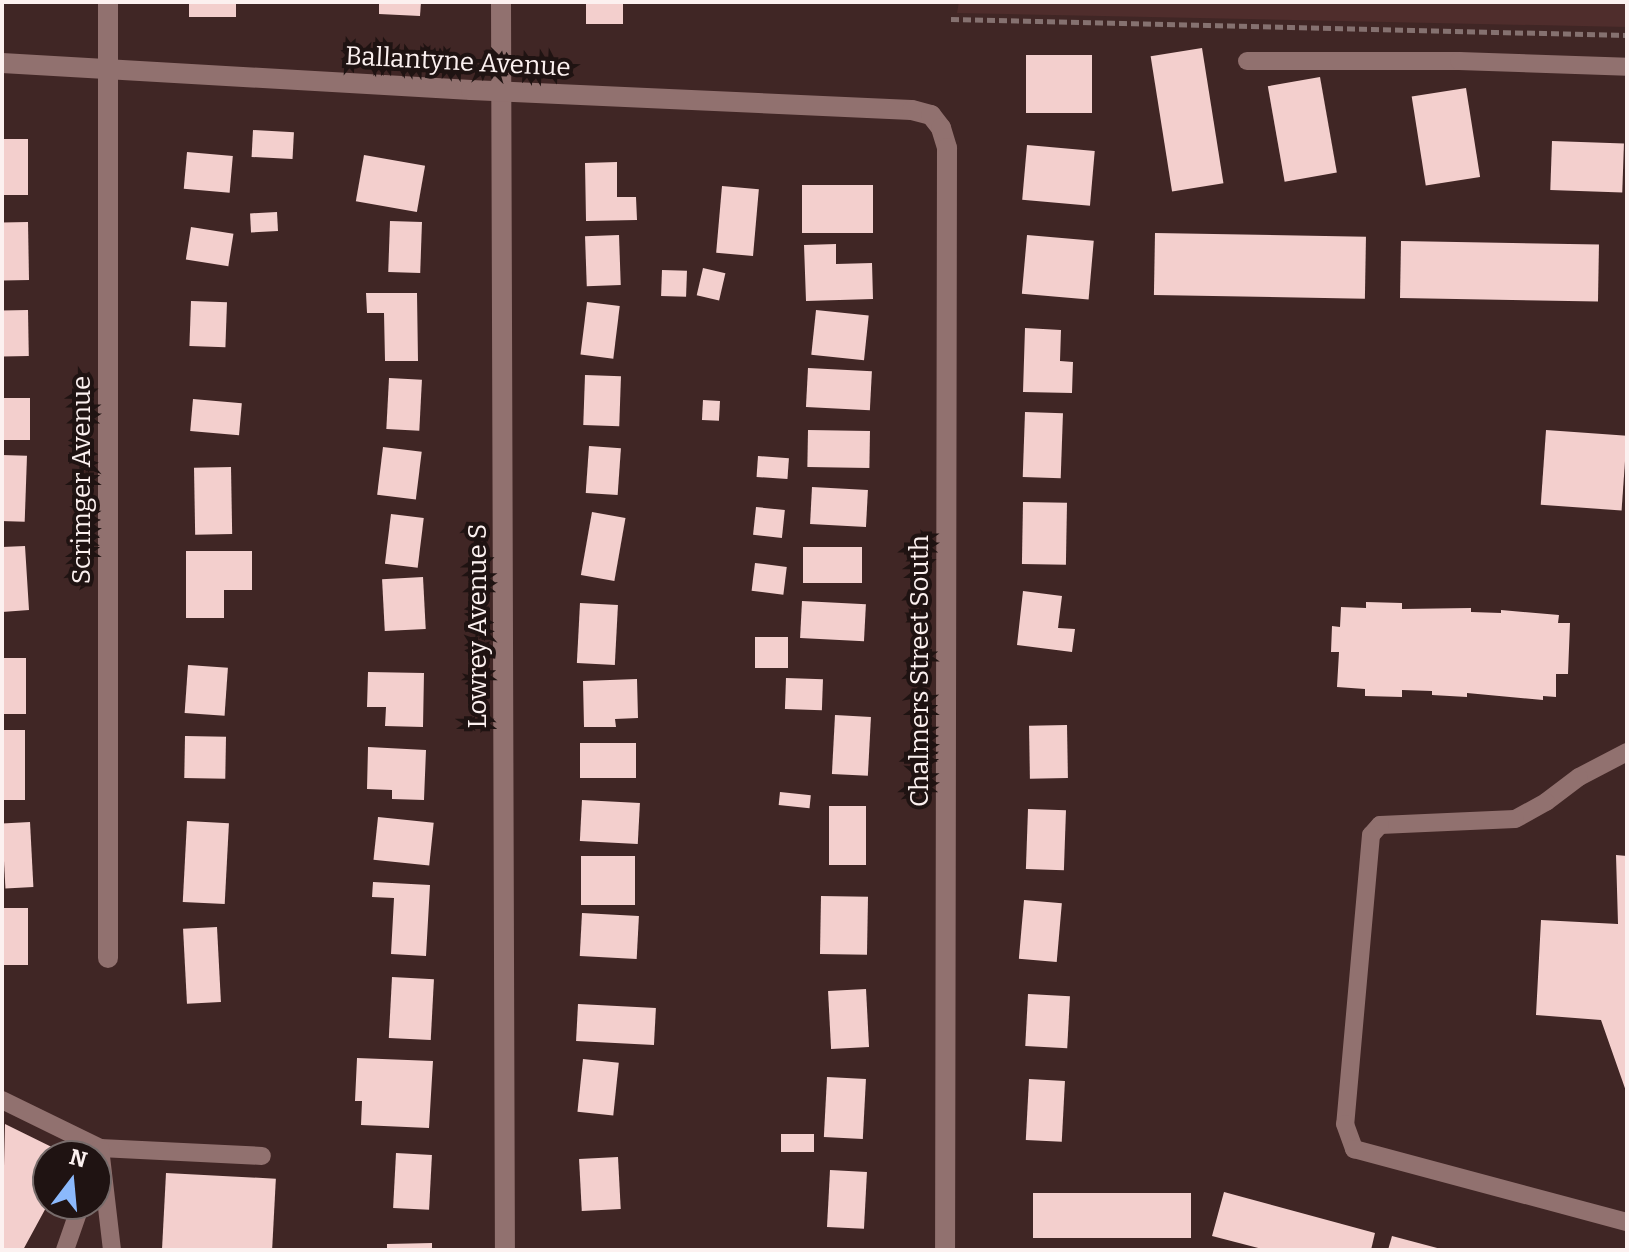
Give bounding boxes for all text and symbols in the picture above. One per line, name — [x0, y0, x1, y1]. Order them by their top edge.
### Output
street label: Ballantyne Avenue — [344, 41, 572, 83]
street label: Scrimger Avenue — [66, 376, 98, 584]
street label: Lowrey Avenue S — [462, 524, 494, 728]
street label: Chalmers Street South — [904, 535, 936, 807]
north arrow — [32, 1140, 112, 1220]
text: N — [66, 1143, 90, 1174]

